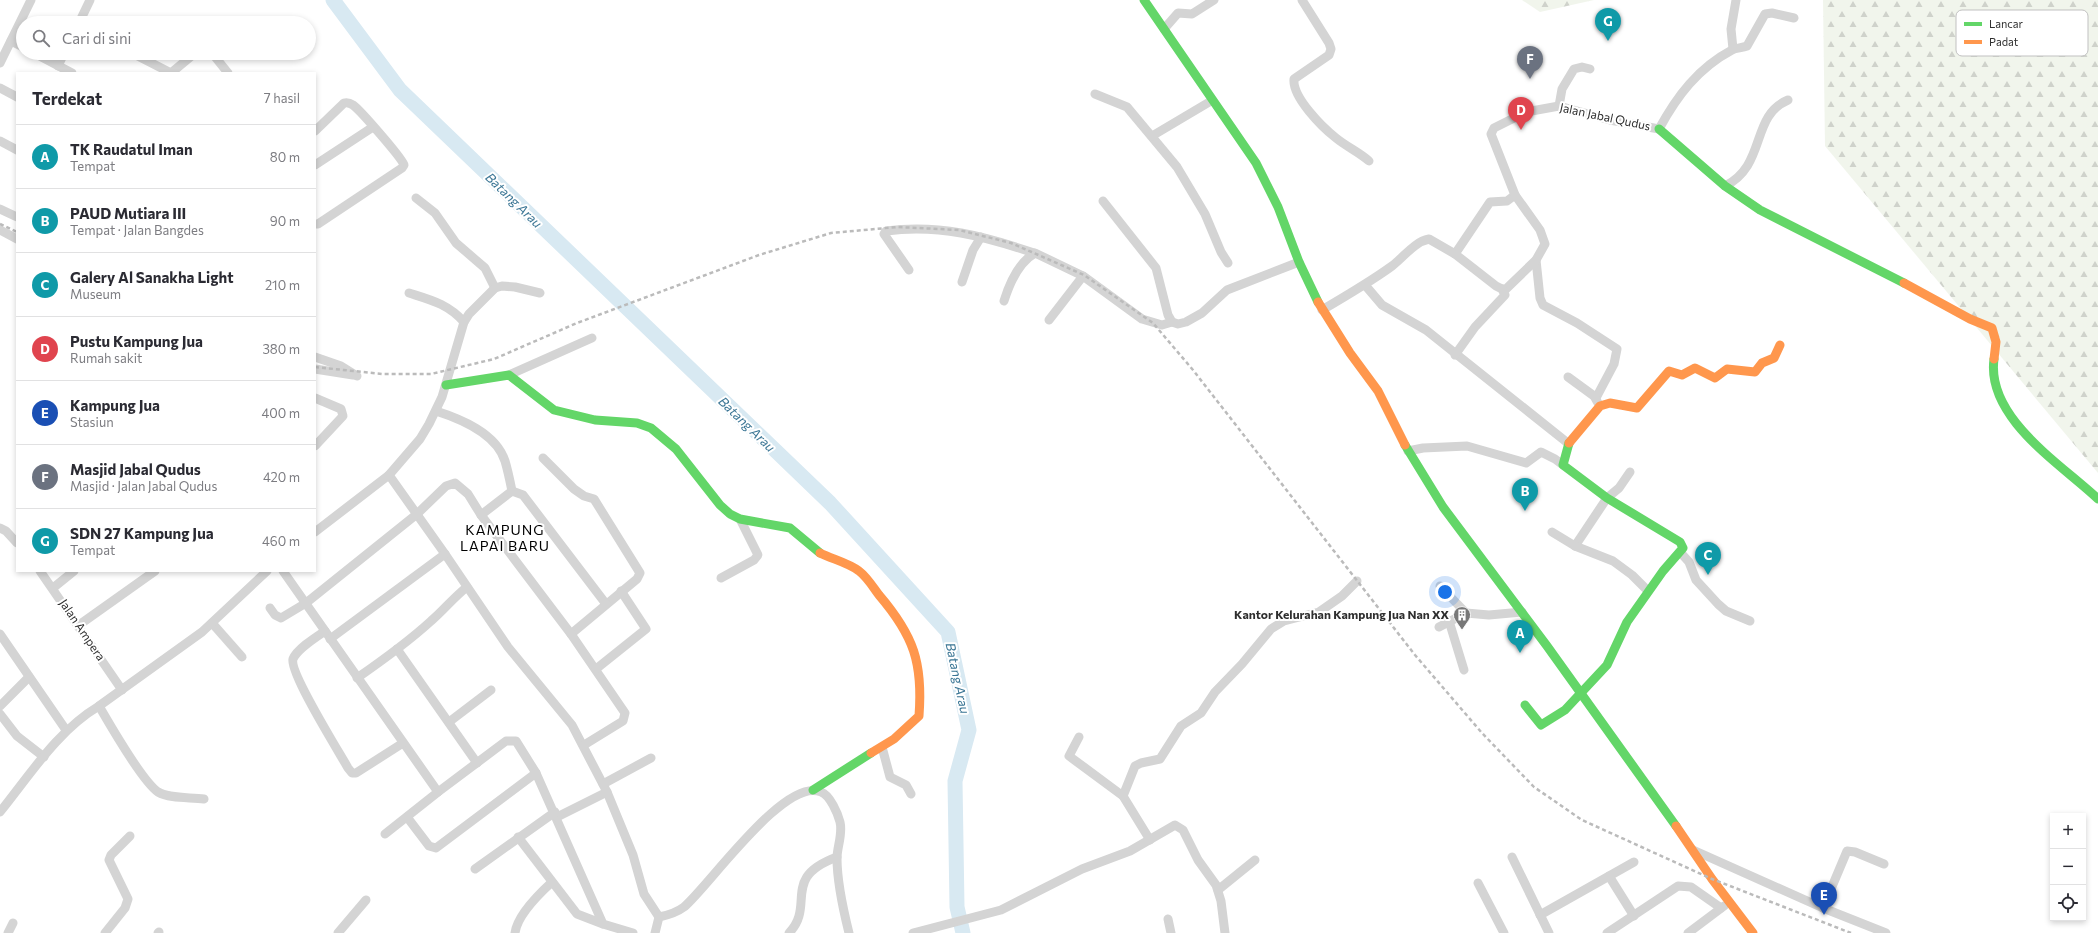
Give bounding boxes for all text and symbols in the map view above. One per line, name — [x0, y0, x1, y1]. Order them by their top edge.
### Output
pin: G — [1595, 8, 1621, 41]
legend — [1956, 10, 2088, 56]
search box — [16, 16, 316, 60]
text: Lancar — [1989, 17, 2024, 30]
icon: search — [30, 27, 52, 49]
text: Cari di sini — [62, 29, 131, 47]
text: Padat — [1989, 35, 2019, 48]
pin: F — [1517, 46, 1543, 79]
text: Terdekat — [32, 88, 102, 109]
text: 7 hasil — [264, 90, 300, 106]
pin: D — [1508, 97, 1534, 130]
street label: Jalan Jabal Qudus — [1558, 100, 1652, 133]
text: TK Raudatul Iman — [70, 140, 193, 158]
text: A — [40, 149, 50, 165]
text: 80 m — [270, 149, 300, 165]
text: Tempat — [70, 158, 115, 174]
water label: Batang Arau — [482, 169, 546, 231]
text: PAUD Mutiara III — [70, 204, 186, 222]
text: B — [41, 213, 49, 229]
text: 90 m — [270, 213, 300, 229]
text: Tempat · Jalan Bangdes — [70, 222, 204, 238]
text: Galery Al Sanakha Light — [70, 268, 234, 286]
text: C — [41, 277, 49, 293]
text: 210 m — [265, 277, 300, 293]
text: Museum — [70, 286, 121, 302]
text: Pustu Kampung Jua — [70, 332, 203, 350]
text: D — [40, 341, 50, 357]
text: 380 m — [262, 341, 300, 357]
text: Rumah sakit — [70, 350, 142, 366]
water label: Batang Arau — [715, 393, 779, 455]
text: Kampung Jua — [70, 396, 160, 414]
text: E — [41, 405, 49, 421]
text: 400 m — [261, 405, 300, 421]
text: Stasiun — [70, 414, 114, 430]
text: Masjid Jabal Qudus — [70, 460, 201, 478]
text: F — [41, 469, 49, 485]
text: 420 m — [263, 469, 300, 485]
text: Masjid · Jalan Jabal Qudus — [70, 478, 217, 494]
pin: B — [1512, 478, 1538, 511]
district label: KAMPUNG LAPAI BARU — [460, 521, 550, 554]
text: SDN 27 Kampung Jua — [70, 524, 214, 542]
text: G — [40, 533, 50, 549]
text: 460 m — [262, 533, 300, 549]
text: Tempat — [70, 542, 115, 558]
pin: C — [1695, 542, 1721, 575]
your location — [1435, 582, 1455, 602]
street label: Jalan Ampera — [56, 596, 109, 664]
building icon: Kantor Kelurahan Kampung Jua Nan XX — [1452, 605, 1472, 630]
place label: Kantor Kelurahan Kampung Jua Nan XX — [1234, 607, 1449, 622]
pin: A — [1507, 620, 1533, 653]
water label: Batang Arau — [943, 641, 973, 715]
map controls — [2050, 813, 2086, 921]
button: + — [2050, 813, 2086, 849]
button: − — [2050, 849, 2086, 885]
pin: E — [1811, 882, 1837, 915]
button: locate — [2050, 885, 2086, 921]

